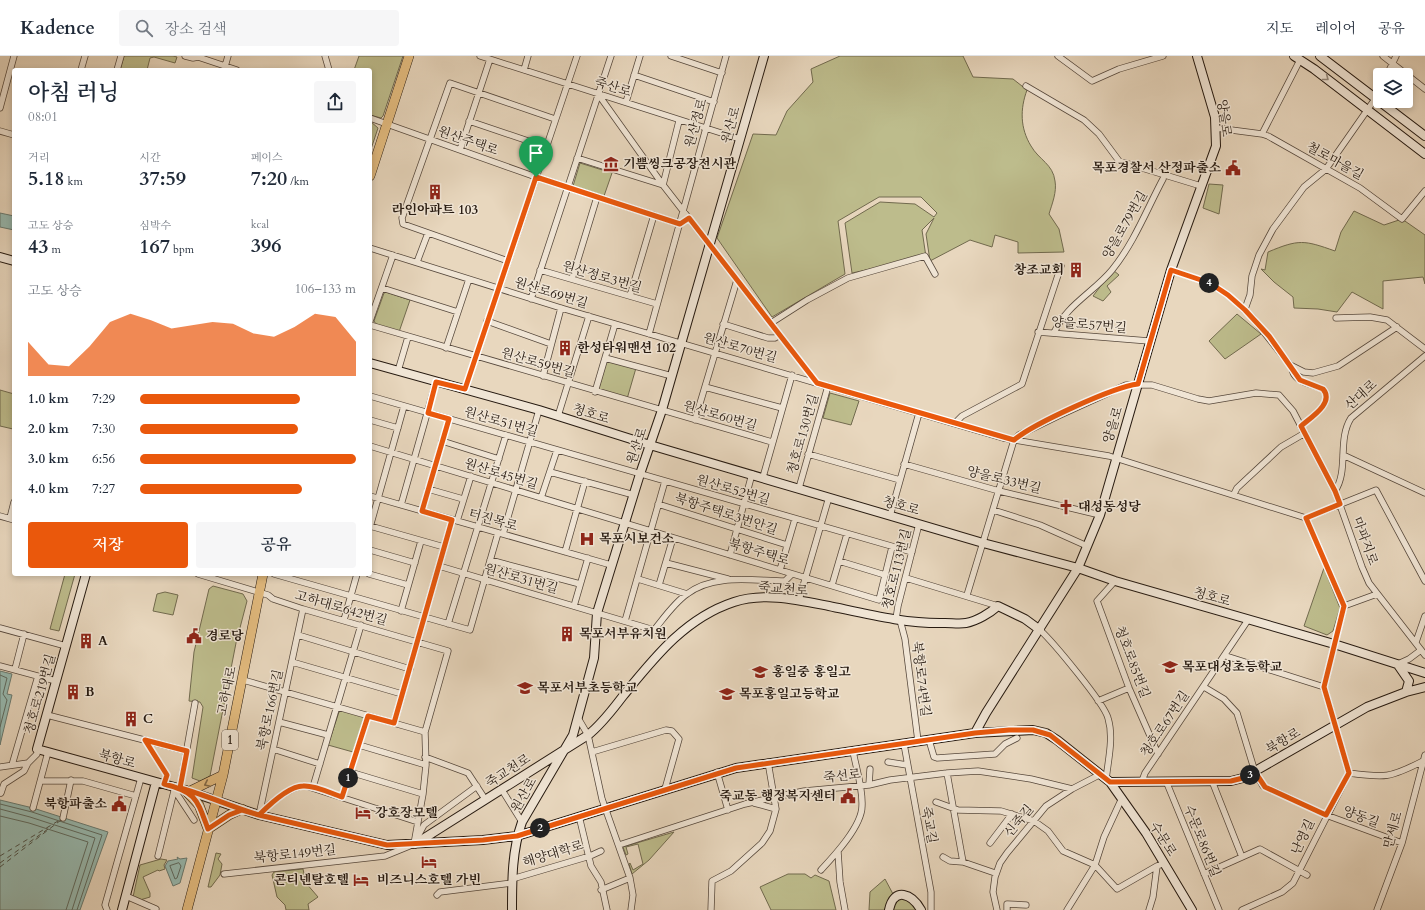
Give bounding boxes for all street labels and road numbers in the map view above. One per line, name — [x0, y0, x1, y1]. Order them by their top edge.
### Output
street label: 죽산로 — [592, 73, 634, 101]
street label: 원산정로 — [680, 96, 712, 150]
street label: 양을로 — [1212, 98, 1236, 138]
street label: 원산로 — [717, 104, 745, 146]
street label: 원산주택로 — [435, 122, 501, 160]
street label: 철로마을길 — [1303, 138, 1367, 184]
street label: 양을로79번길 — [1098, 188, 1152, 262]
street label: 원산정로3번길 — [560, 257, 644, 297]
street label: 원산로69번길 — [512, 273, 590, 313]
street label: 양을로57번길 — [1050, 313, 1128, 337]
street label: 원산로70번길 — [701, 329, 779, 367]
street label: 원산로59번길 — [499, 344, 577, 382]
street label: 산대로 — [1341, 375, 1381, 414]
street label: 청호로130번길 — [783, 392, 823, 476]
street label: 원산로60번길 — [681, 397, 759, 435]
street label: 청호로 — [570, 400, 612, 428]
street label: 원산로51번길 — [462, 403, 540, 441]
street label: 양을로 — [1099, 404, 1127, 446]
street label: 원산로 — [622, 425, 652, 467]
street label: 원산로45번길 — [462, 454, 540, 494]
street label: 양을로33번길 — [965, 462, 1043, 498]
street label: 원산로52번길 — [694, 471, 772, 509]
street label: 북항주택로3번안길 — [672, 489, 780, 539]
street label: 청호로 — [880, 492, 922, 520]
street label: 터진목로 — [466, 504, 520, 536]
street label: 마파지로 — [1348, 514, 1382, 568]
street label: 청호로113번길 — [878, 527, 916, 611]
street label: 북항주택로 — [726, 534, 792, 570]
street label: 원산로31번길 — [482, 560, 560, 598]
street label: 죽교천로 — [757, 578, 809, 600]
street label: 청호로 — [1191, 583, 1233, 611]
street label: 고하대로642번길 — [293, 586, 389, 630]
street label: 청호로85번길 — [1110, 623, 1154, 701]
street label: 북항로74번길 — [907, 640, 935, 718]
street label: 청호로219번길 — [20, 652, 60, 736]
street label: 고하대로 — [213, 664, 241, 717]
street label: 북항로166번길 — [253, 668, 287, 752]
street label: 청호로67번길 — [1136, 687, 1194, 761]
street label: 북항로 — [1262, 723, 1304, 758]
road number: 1 — [222, 730, 238, 750]
street label: 북항로 — [96, 745, 138, 773]
street label: 죽교천로 — [482, 750, 534, 792]
street label: 죽선로 — [822, 765, 862, 787]
street label: 원산로 — [507, 774, 541, 816]
street label: 신죽길 — [1000, 801, 1038, 841]
street label: 수문로86번길 — [1179, 802, 1225, 880]
street label: 양동길 — [1340, 802, 1382, 832]
street label: 죽교길 — [917, 805, 941, 845]
street label: 만세로 — [1379, 809, 1407, 851]
street label: 난영길 — [1287, 816, 1319, 858]
street label: 수문로 — [1145, 818, 1181, 860]
street label: 해양대학로 — [520, 836, 586, 872]
street label: 북항로149번길 — [253, 841, 337, 867]

